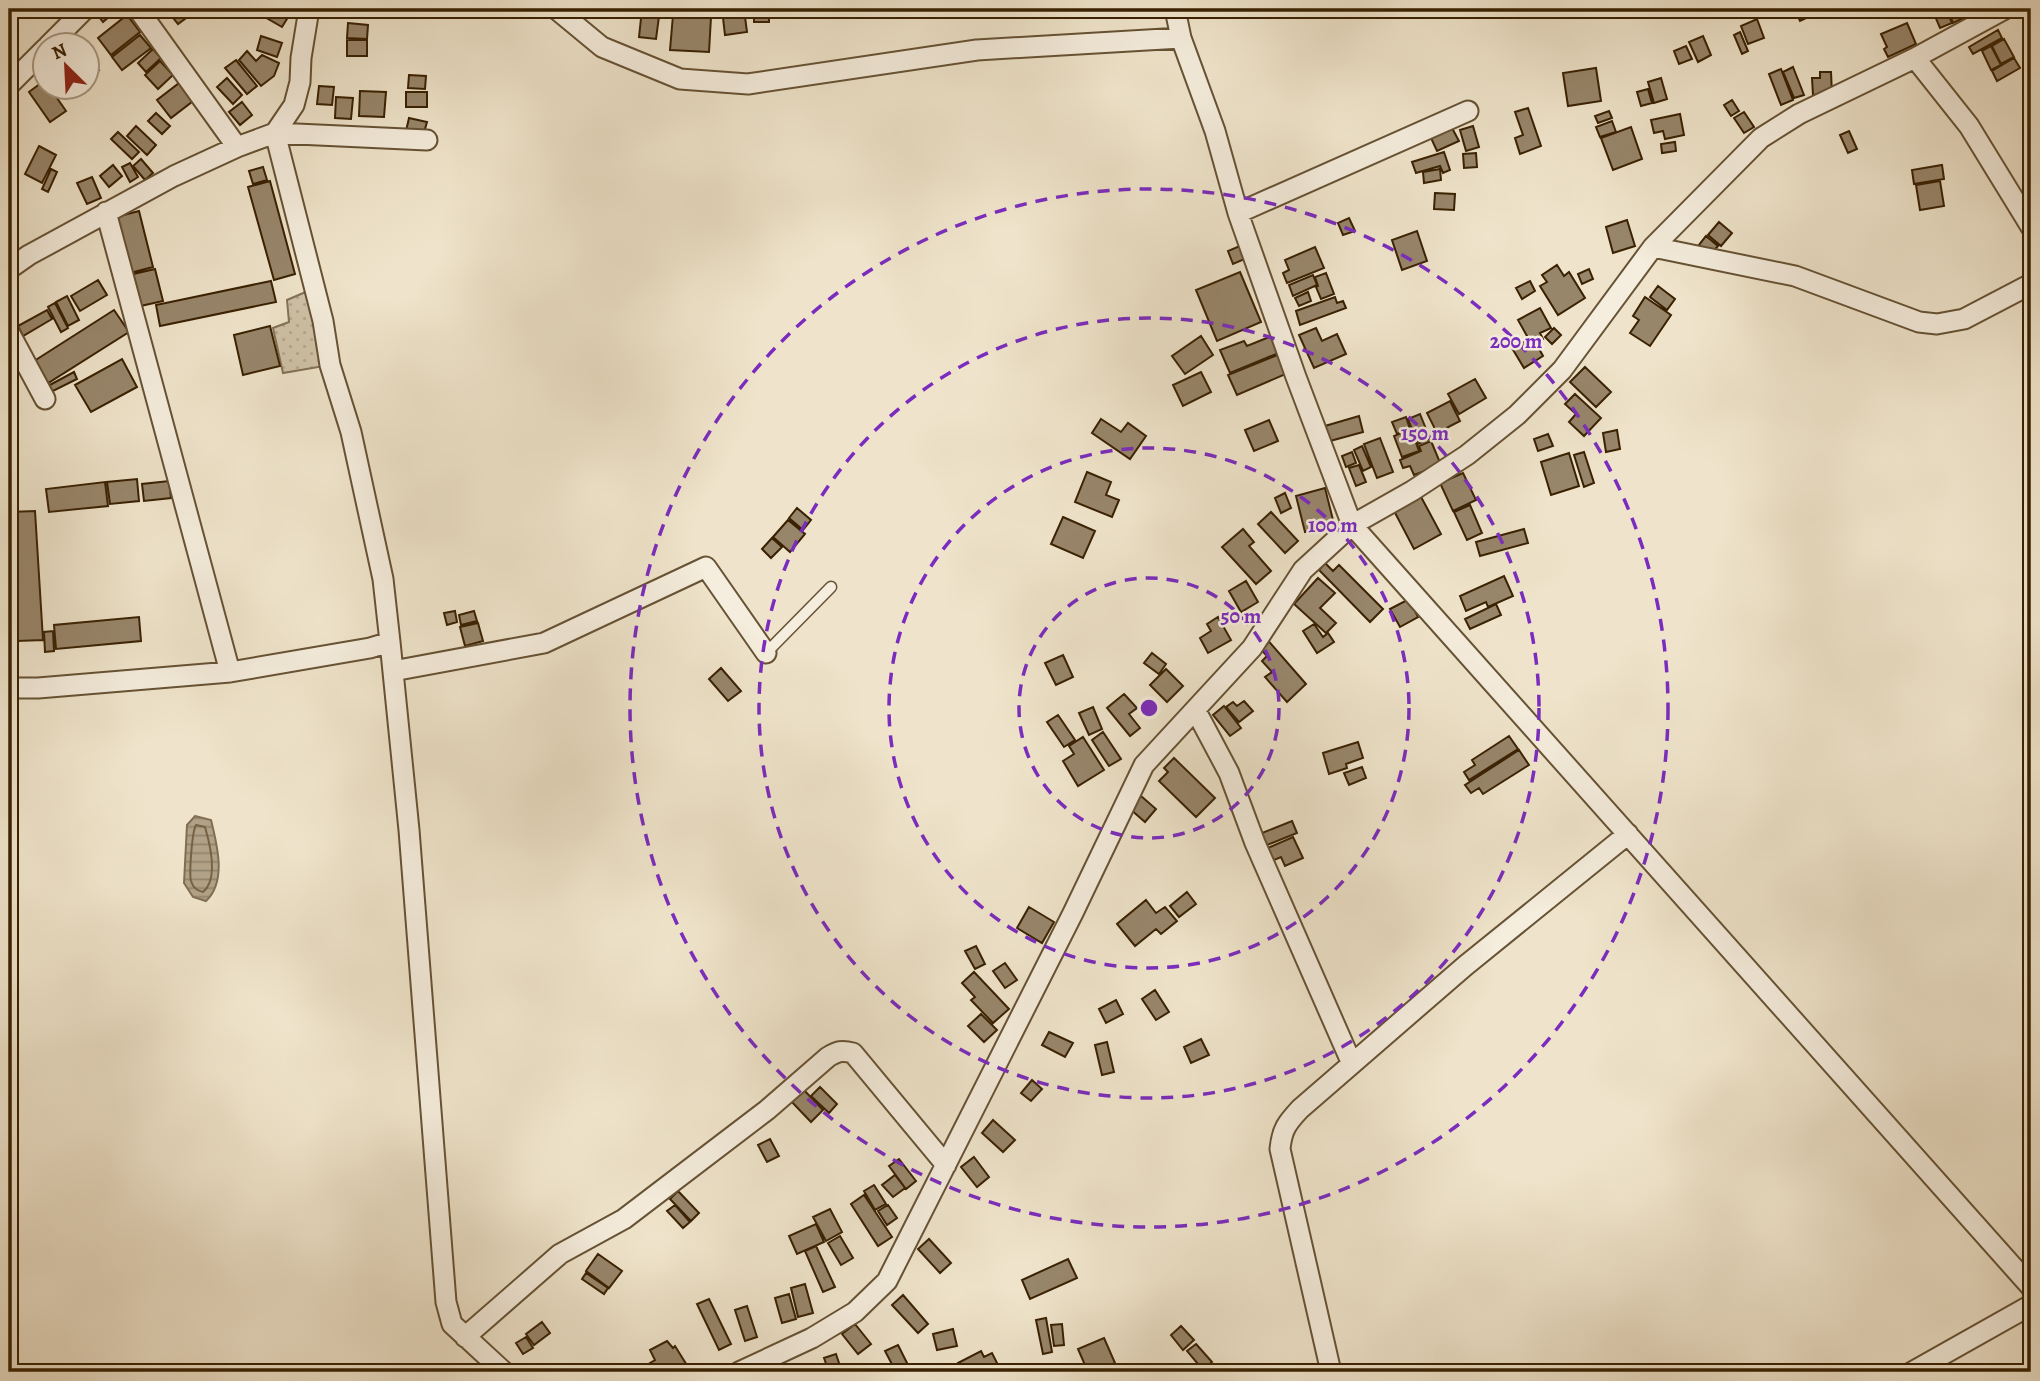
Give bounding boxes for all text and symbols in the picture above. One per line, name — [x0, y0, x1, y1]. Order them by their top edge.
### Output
north arrow — [32, 32, 102, 102]
text: N — [48, 37, 71, 66]
text: 200 m — [1490, 327, 1543, 355]
text: 150 m — [1401, 419, 1450, 447]
text: 100 m — [1308, 511, 1358, 539]
text: 50 m — [1221, 602, 1262, 630]
centre of rings — [1137, 696, 1161, 720]

